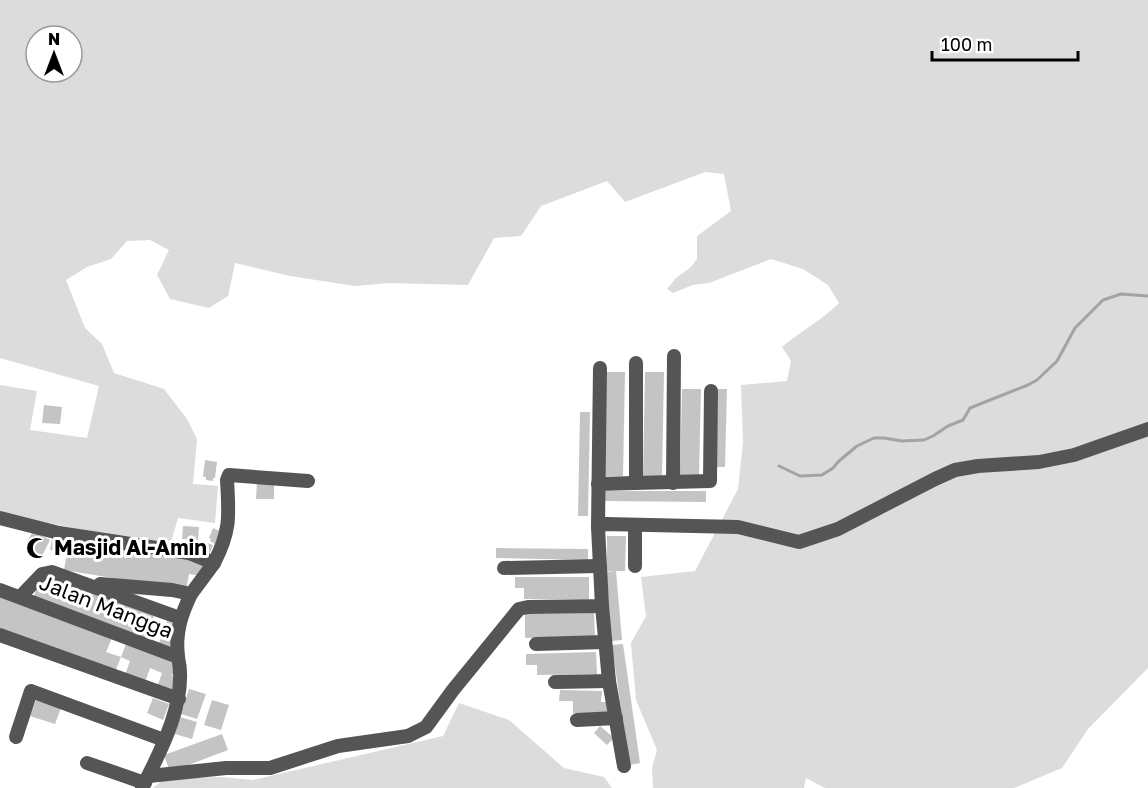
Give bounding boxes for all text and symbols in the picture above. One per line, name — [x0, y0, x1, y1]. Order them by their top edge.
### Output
north arrow — [24, 24, 84, 84]
scale bar — [932, 24, 1078, 62]
text: N — [48, 29, 60, 49]
text: 100 m — [941, 33, 992, 55]
place label: Masjid Al-Amin — [54, 534, 207, 560]
mosque icon: Masjid Al-Amin — [25, 536, 49, 560]
street label: Jalan Mangga — [36, 569, 177, 643]

